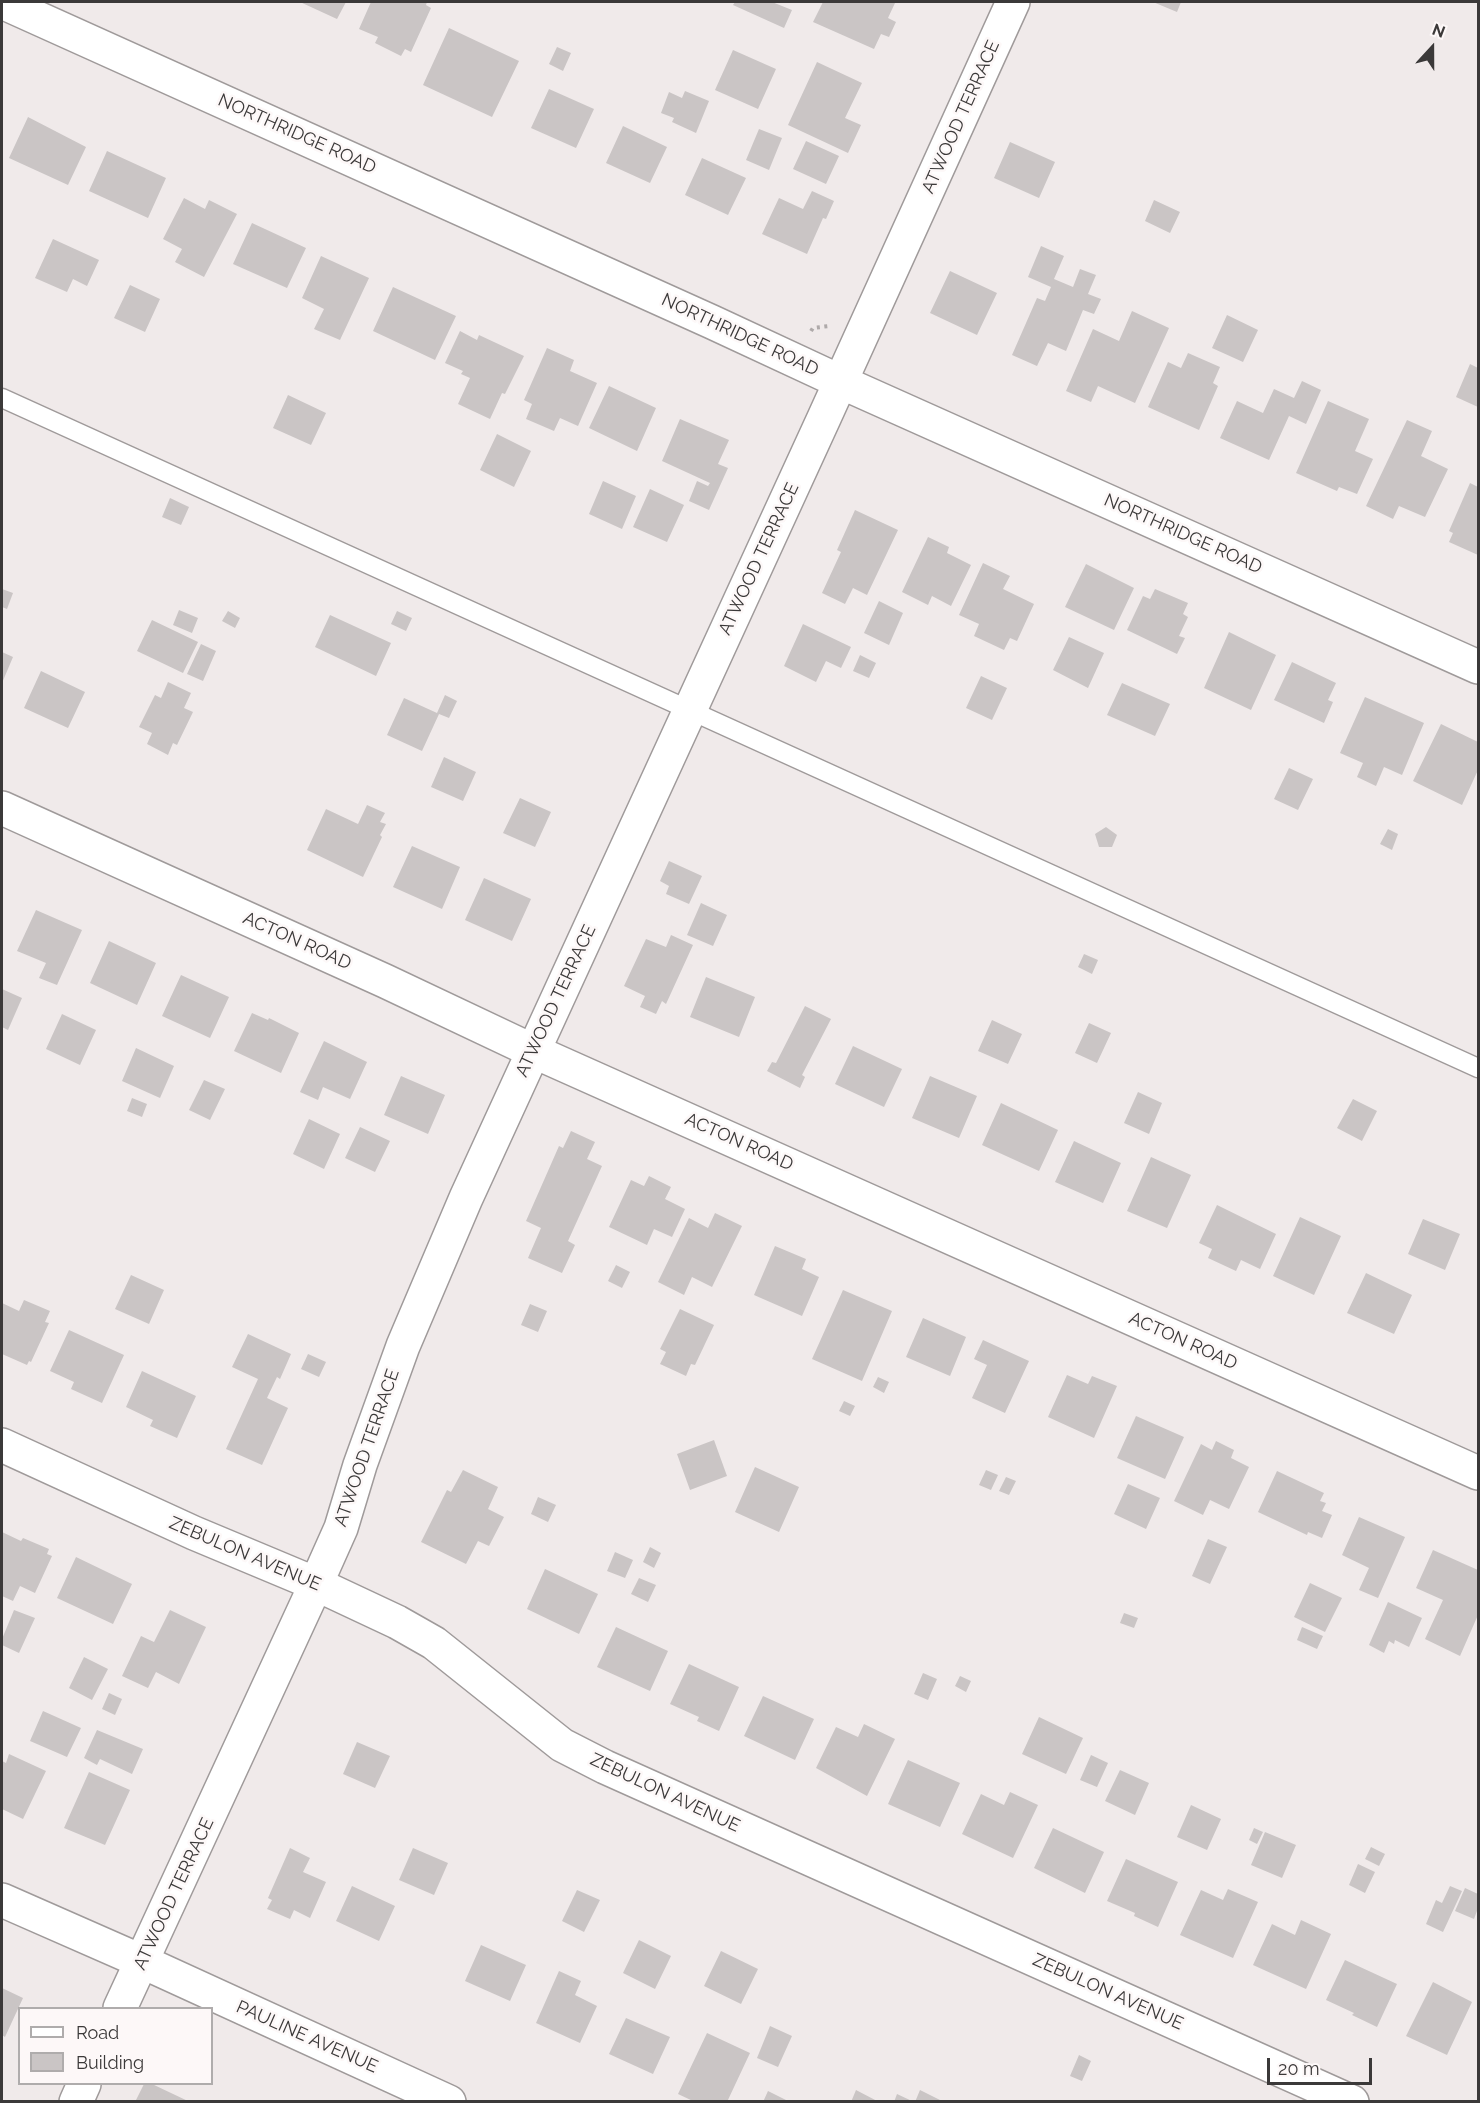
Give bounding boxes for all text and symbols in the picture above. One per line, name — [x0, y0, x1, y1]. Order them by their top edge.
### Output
north arrow — [1402, 18, 1462, 78]
text: N — [1430, 20, 1448, 42]
street label: ATWOOD TERRACE — [918, 37, 1004, 197]
street label: NORTHRIDGE ROAD — [215, 89, 379, 179]
street label: NORTHRIDGE ROAD — [658, 289, 822, 381]
street label: ATWOOD TERRACE — [714, 480, 804, 638]
street label: NORTHRIDGE ROAD — [1101, 489, 1265, 579]
street label: ACTON ROAD — [239, 907, 355, 975]
street label: ATWOOD TERRACE — [511, 922, 601, 1080]
street label: ACTON ROAD — [681, 1108, 797, 1176]
street label: ACTON ROAD — [1125, 1307, 1241, 1375]
street label: ATWOOD TERRACE — [330, 1366, 404, 1530]
street label: ZEBULON AVENUE — [166, 1512, 324, 1596]
street label: ZEBULON AVENUE — [587, 1749, 743, 1837]
street label: ATWOOD TERRACE — [129, 1815, 219, 1973]
street label: ZEBULON AVENUE — [1029, 1949, 1187, 2035]
street label: PAULINE AVENUE — [233, 1996, 381, 2078]
legend — [18, 2007, 213, 2085]
text: Road — [76, 2022, 119, 2043]
scale bar — [1270, 2046, 1375, 2084]
text: Building — [76, 2052, 144, 2073]
text: 20 m — [1278, 2058, 1320, 2079]

